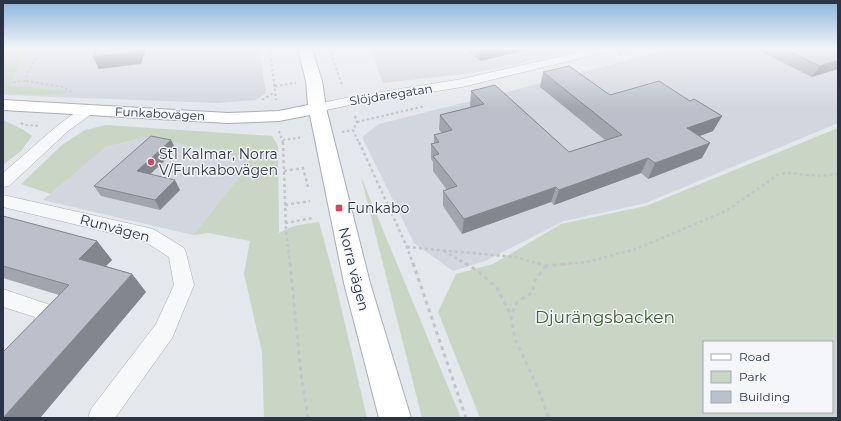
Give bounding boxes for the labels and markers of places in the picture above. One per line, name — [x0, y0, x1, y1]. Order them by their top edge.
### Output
place label: St1 Kalmar, Norra V/Funkabovägen — [159, 145, 278, 179]
marker: St1 Kalmar, Norra V/Funkabovägen — [146, 157, 156, 167]
place label: Funkabo — [347, 199, 409, 217]
marker: Funkabo — [334, 203, 344, 213]

